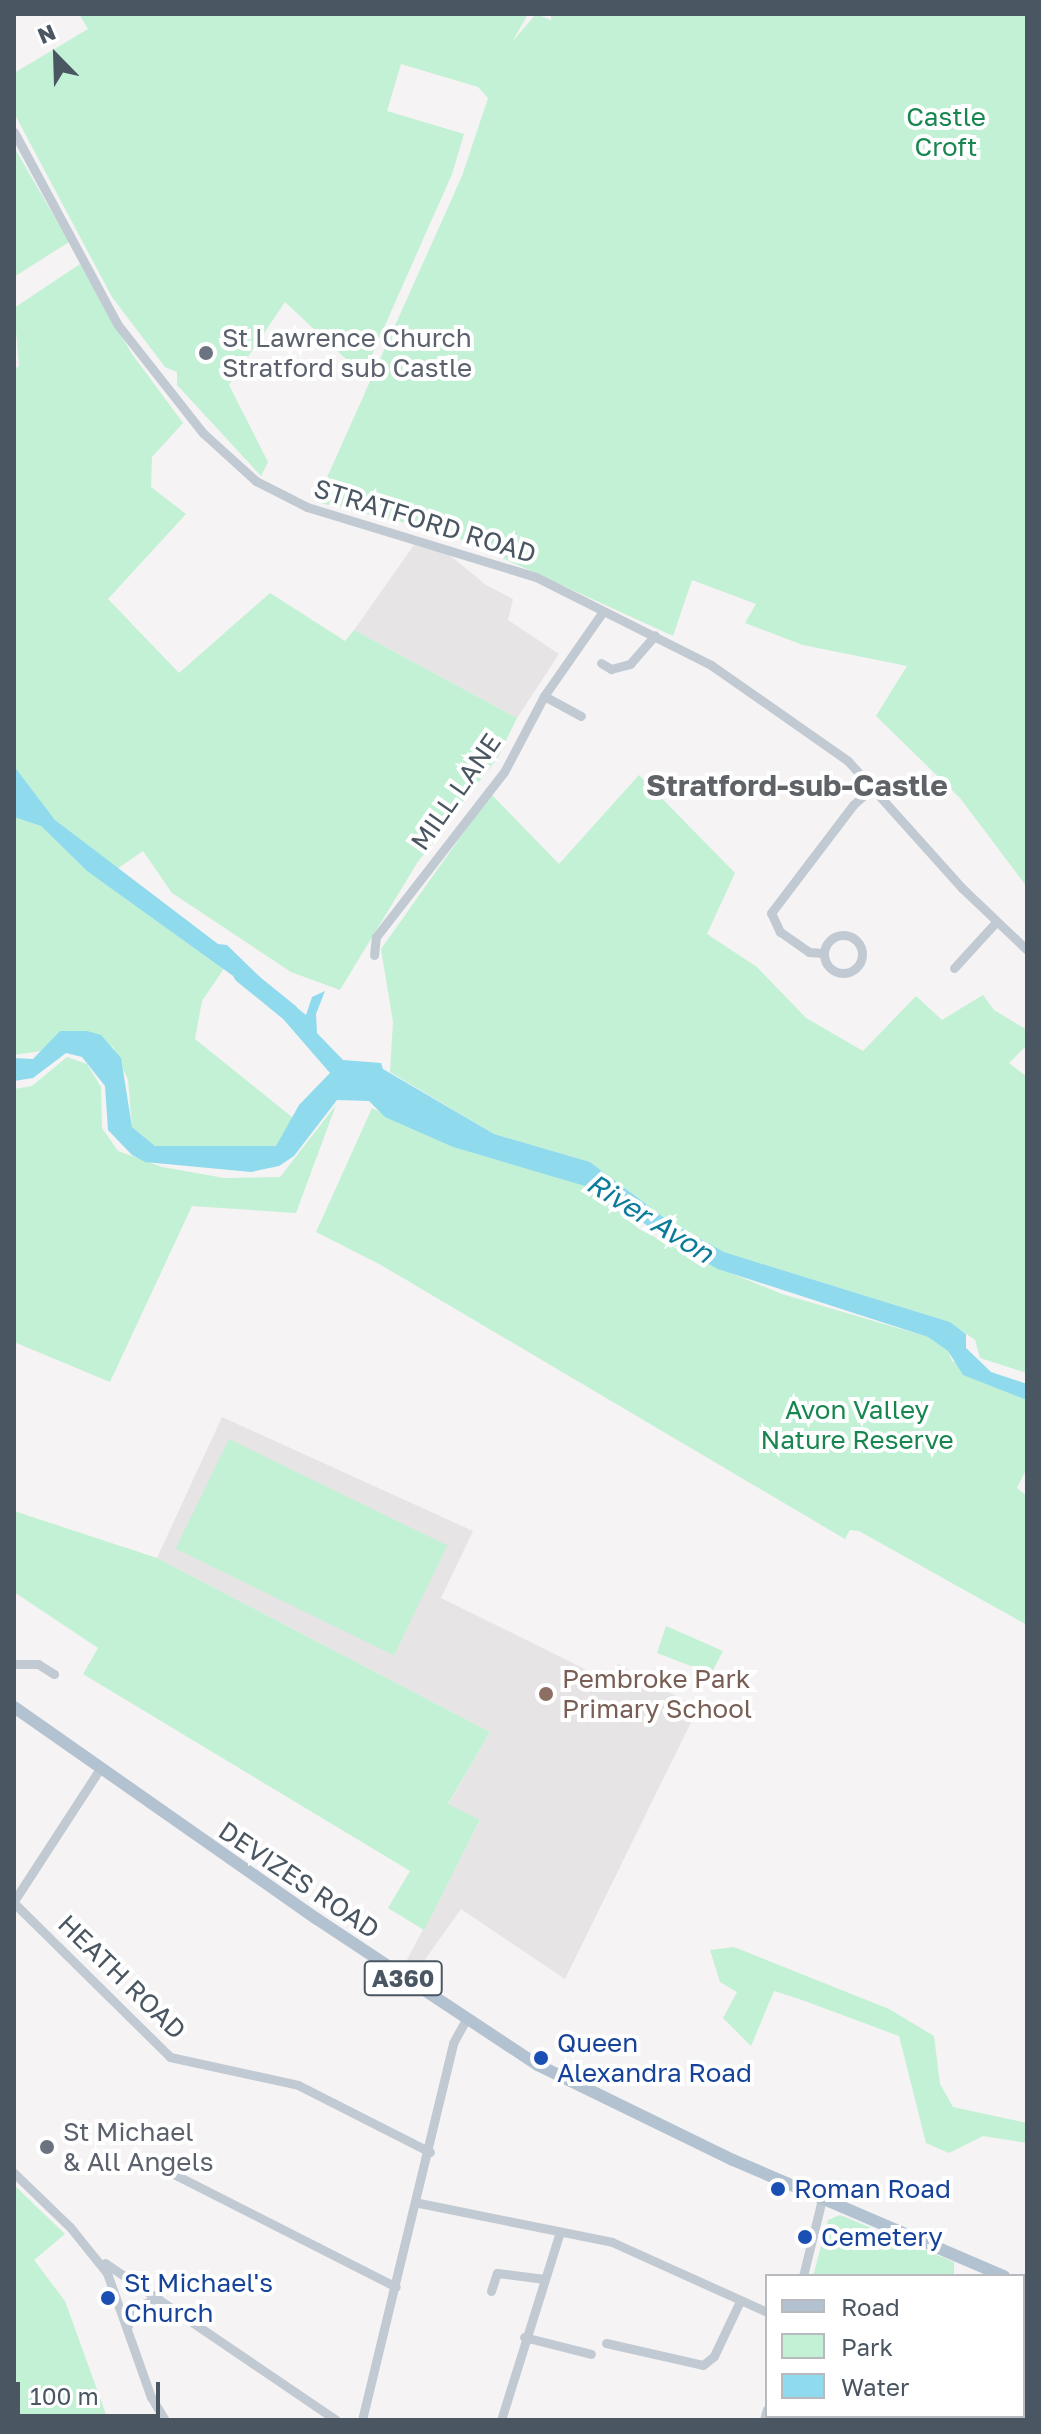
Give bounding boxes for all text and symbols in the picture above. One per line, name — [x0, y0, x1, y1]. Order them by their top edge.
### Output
north arrow — [16, 16, 96, 96]
text: N — [33, 18, 59, 49]
park label: Castle Croft — [906, 101, 986, 162]
place label: St Lawrence Church Stratford sub Castle — [222, 322, 472, 384]
marker: St Lawrence Church Stratford sub Castle — [197, 344, 215, 362]
street label: STRATFORD ROAD — [310, 472, 540, 570]
street label: MILL LANE — [404, 728, 508, 856]
district label: Stratford-sub-Castle — [646, 767, 948, 803]
water label: River Avon — [581, 1166, 719, 1270]
park label: Avon Valley Nature Reserve — [760, 1394, 954, 1456]
place label: Pembroke Park Primary School — [562, 1663, 752, 1724]
marker: Pembroke Park Primary School — [537, 1685, 555, 1703]
street label: DEVIZES ROAD — [213, 1815, 385, 1945]
street label: HEATH ROAD — [52, 1908, 192, 2046]
road number: A360 — [363, 1958, 443, 1998]
place label: Queen Alexandra Road — [557, 2027, 752, 2088]
marker: Queen Alexandra Road — [532, 2049, 550, 2067]
place label: St Michael & All Angels — [63, 2116, 214, 2178]
marker: St Michael & All Angels — [38, 2138, 56, 2156]
place label: Roman Road — [794, 2173, 951, 2205]
marker: Roman Road — [769, 2180, 787, 2198]
place label: Cemetery — [821, 2221, 943, 2253]
marker: Cemetery — [796, 2228, 814, 2246]
place label: St Michael's Church — [124, 2267, 273, 2328]
legend — [765, 2274, 1025, 2418]
marker: St Michael's Church — [99, 2289, 117, 2307]
text: Road — [841, 2292, 900, 2321]
text: Park — [841, 2332, 893, 2361]
scale bar — [20, 2366, 164, 2416]
text: Water — [841, 2372, 909, 2401]
text: 100 m — [30, 2381, 99, 2410]

